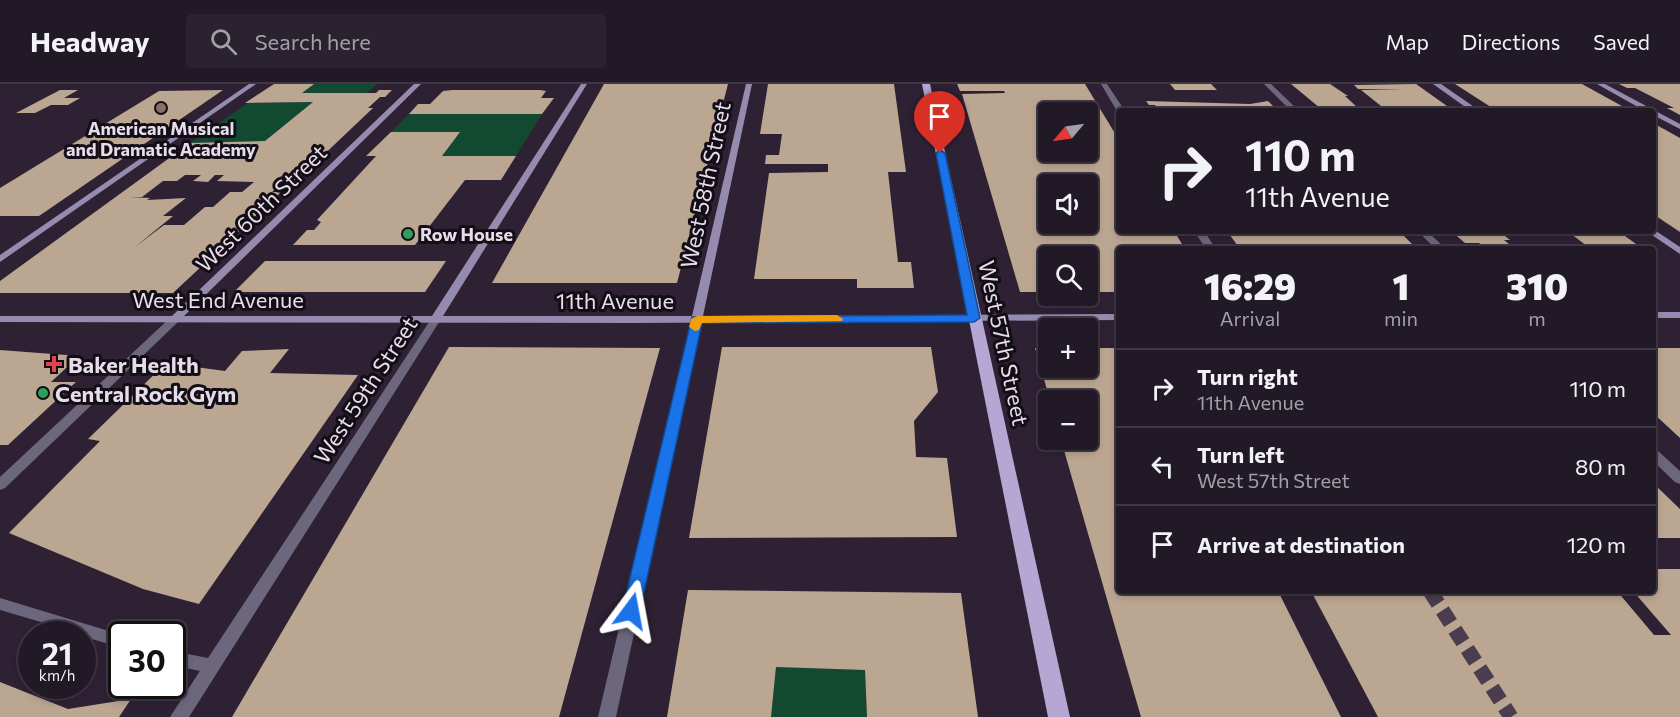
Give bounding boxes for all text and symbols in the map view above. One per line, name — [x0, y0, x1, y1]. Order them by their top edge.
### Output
search box — [186, 14, 606, 68]
text: Headway — [30, 24, 150, 58]
icon: search — [207, 25, 240, 58]
text: Search here — [255, 28, 371, 55]
text: Map — [1386, 29, 1429, 54]
text: Directions — [1462, 29, 1560, 54]
text: Saved — [1593, 29, 1650, 54]
pin — [914, 91, 965, 153]
street label: West 58th Street — [674, 99, 736, 271]
icon: arrive — [923, 100, 956, 133]
marker: American Musical and Dramatic Academy — [154, 101, 168, 115]
north arrow — [1038, 102, 1098, 162]
map controls — [1038, 102, 1098, 450]
place label: American Musical and Dramatic Academy — [66, 117, 256, 160]
text: 110 m — [1245, 128, 1356, 180]
icon: right — [1146, 132, 1224, 210]
street label: West 60th Street — [190, 139, 332, 277]
button: sound — [1038, 174, 1098, 234]
text: 11th Avenue — [1245, 180, 1390, 213]
place label: Row House — [420, 223, 513, 245]
marker: Row House — [401, 227, 415, 241]
button: search — [1038, 246, 1098, 306]
street label: West 57th Street — [973, 258, 1035, 428]
text: 16:29 — [1204, 263, 1296, 307]
text: 1 — [1393, 263, 1409, 307]
text: 310 — [1506, 263, 1568, 307]
street label: West End Avenue — [132, 286, 304, 313]
street label: 11th Avenue — [556, 287, 674, 314]
text: Arrival — [1220, 306, 1280, 330]
text: min — [1384, 306, 1418, 330]
text: m — [1528, 306, 1546, 330]
street label: West 59th Street — [307, 311, 423, 469]
button: + — [1038, 318, 1098, 378]
place label: Baker Health — [68, 351, 199, 378]
marker: Baker Health — [45, 355, 63, 373]
text: Turn right — [1197, 363, 1298, 390]
icon: right — [1146, 372, 1179, 405]
text: 110 m — [1569, 375, 1626, 402]
place label: Central Rock Gym — [55, 380, 236, 407]
marker: Central Rock Gym — [36, 386, 50, 400]
button: − — [1038, 390, 1098, 450]
text: 11th Avenue — [1197, 390, 1304, 414]
text: Turn left — [1197, 441, 1284, 468]
icon: left — [1146, 450, 1179, 483]
text: 80 m — [1575, 453, 1626, 480]
text: West 57th Street — [1197, 468, 1350, 492]
icon: arrive — [1146, 528, 1179, 561]
text: Arrive at destination — [1197, 531, 1405, 558]
text: 120 m — [1567, 531, 1626, 558]
position arrow — [599, 579, 663, 643]
speed limit sign: 30 — [108, 621, 186, 699]
text: 21 — [42, 634, 72, 671]
text: km/h — [39, 666, 75, 684]

